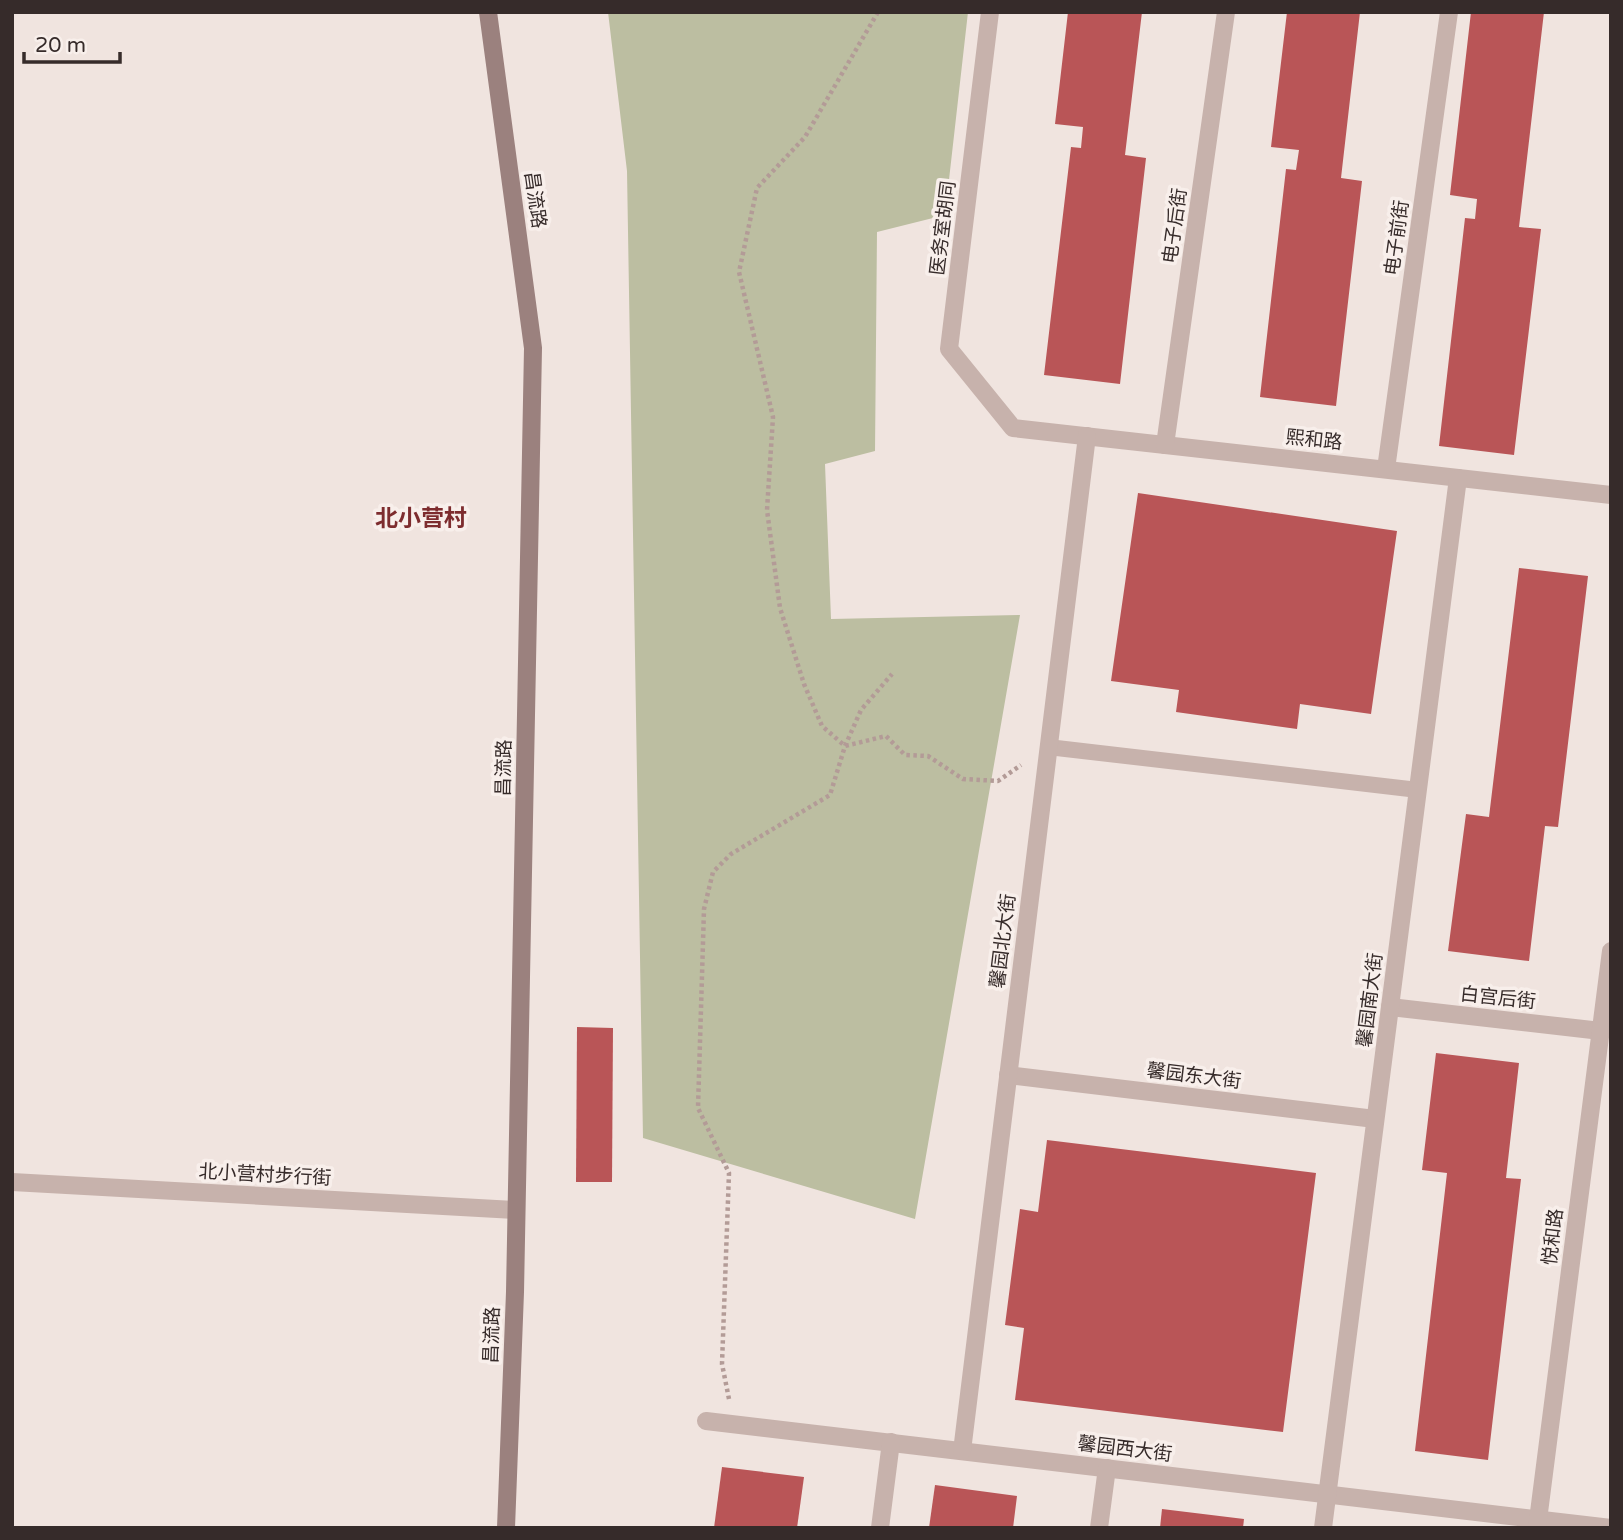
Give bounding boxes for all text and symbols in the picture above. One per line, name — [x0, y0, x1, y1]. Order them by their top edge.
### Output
scale bar — [24, 21, 121, 65]
text: 20 m — [35, 33, 86, 58]
street label: 昌流路 — [520, 170, 550, 230]
street label: 医务室胡同 — [926, 180, 960, 276]
street label: 电子后街 — [1159, 187, 1191, 265]
street label: 电子前街 — [1381, 199, 1413, 277]
street label: 熙和路 — [1284, 426, 1344, 454]
district label: 北小营村 — [375, 505, 467, 533]
street label: 昌流路 — [493, 739, 515, 797]
street label: 馨园北大街 — [986, 893, 1020, 989]
street label: 馨园南大街 — [1353, 952, 1387, 1048]
street label: 白宫后街 — [1459, 983, 1537, 1013]
street label: 馨园东大街 — [1146, 1059, 1242, 1093]
street label: 北小营村步行街 — [198, 1161, 332, 1189]
street label: 悦和路 — [1539, 1207, 1567, 1267]
street label: 昌流路 — [480, 1306, 504, 1364]
street label: 馨园西大街 — [1077, 1432, 1173, 1466]

